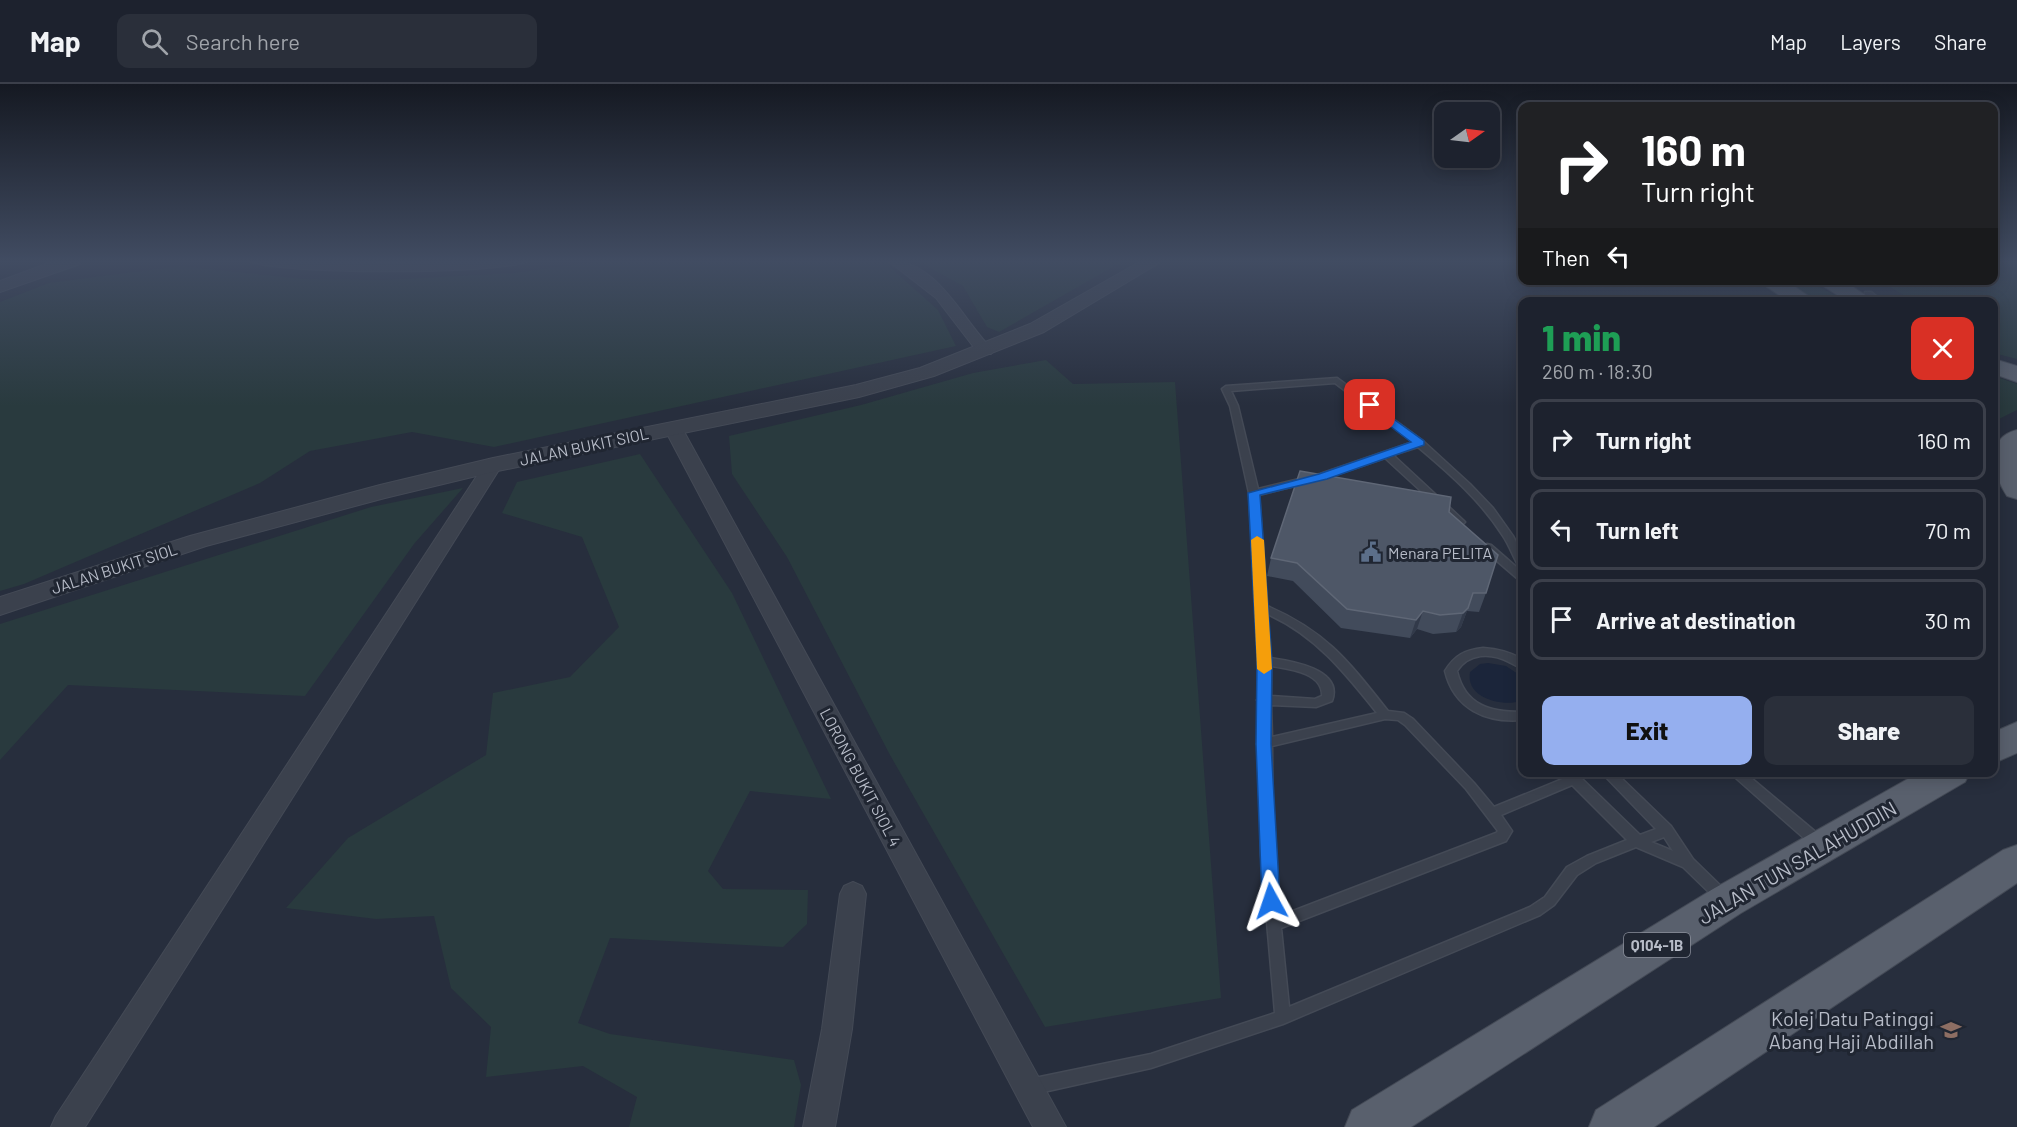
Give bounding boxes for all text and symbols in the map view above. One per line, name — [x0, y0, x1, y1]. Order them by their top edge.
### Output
search box — [117, 14, 537, 68]
text: Map — [30, 24, 81, 58]
icon: search — [138, 25, 171, 58]
text: Search here — [186, 28, 300, 54]
text: Map — [1770, 29, 1807, 54]
text: Layers — [1840, 29, 1901, 54]
text: Share — [1934, 29, 1987, 54]
north arrow — [1434, 102, 1500, 168]
map controls — [1434, 102, 1500, 168]
text: 160 m — [1641, 124, 1746, 174]
icon: right — [1542, 126, 1620, 204]
text: Turn right — [1641, 175, 1755, 207]
icon: left — [1602, 240, 1635, 273]
text: Then — [1542, 244, 1590, 270]
text: 1 min — [1542, 315, 1621, 358]
button: close — [1911, 317, 1974, 380]
text: 260 m · 18:30 — [1542, 359, 1653, 383]
pin — [1344, 379, 1395, 430]
icon: arrive — [1353, 388, 1386, 421]
street label: JALAN BUKIT SIOL — [518, 423, 650, 469]
icon: right — [1545, 423, 1578, 456]
text: Turn right — [1596, 427, 1691, 453]
text: 160 m — [1917, 427, 1971, 453]
icon: left — [1545, 513, 1578, 546]
text: Turn left — [1596, 517, 1679, 543]
text: 70 m — [1926, 517, 1971, 543]
street label: JALAN BUKIT SIOL — [49, 539, 179, 597]
public building icon: Menara PELITA — [1359, 540, 1383, 564]
place label: Menara PELITA — [1388, 543, 1493, 562]
icon: arrive — [1545, 603, 1578, 636]
text: Arrive at destination — [1596, 607, 1795, 633]
text: 30 m — [1925, 607, 1971, 633]
button: Exit — [1542, 696, 1752, 765]
button: Share — [1764, 696, 1974, 765]
street label: LORONG BUKIT SIOL 4 — [817, 705, 905, 849]
street label: JALAN TUN SALAHUDDIN — [1694, 795, 1900, 929]
position arrow — [1239, 869, 1303, 933]
road number: Q104-1B — [1624, 933, 1690, 957]
place label: Kolej Datu Patinggi Abang Haji Abdillah — [1769, 1006, 1934, 1053]
school or university icon: Kolej Datu Patinggi Abang Haji Abdillah — [1939, 1018, 1963, 1042]

